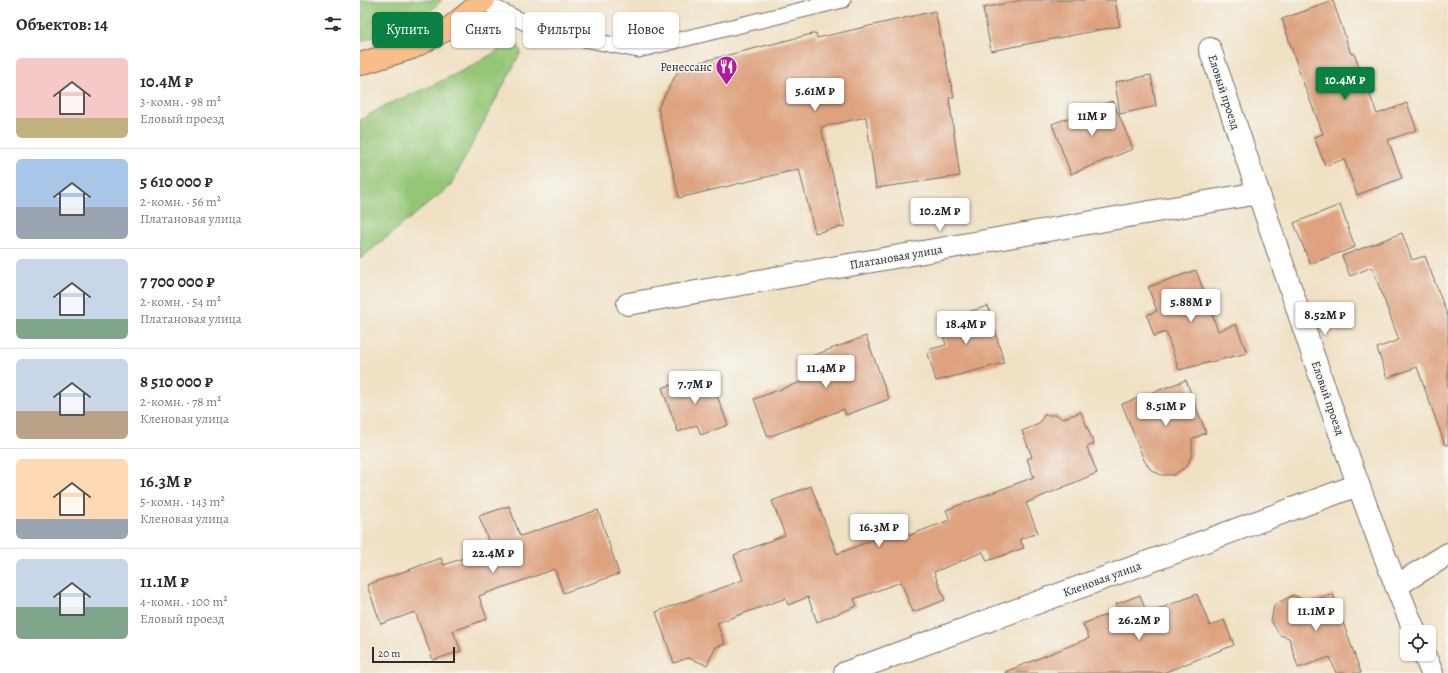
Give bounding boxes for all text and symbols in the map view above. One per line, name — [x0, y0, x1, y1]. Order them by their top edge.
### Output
chip: Купить — [372, 12, 443, 48]
chip: Снять — [451, 12, 515, 48]
chip: Фильтры — [523, 12, 605, 48]
chip: Новое — [613, 12, 679, 48]
text: Объектов: 14 — [16, 13, 108, 36]
icon: filters — [322, 13, 344, 35]
street label: Еловый проезд — [1204, 52, 1244, 132]
restaurant icon: Ренессанс — [714, 54, 740, 87]
place label: Ренессанс — [660, 59, 712, 75]
pin: 10.4M ₽ — [1308, 67, 1382, 101]
text: 10.4M ₽ — [140, 70, 193, 93]
text: 10.4M ₽ — [1325, 71, 1365, 88]
icon: home — [48, 74, 96, 122]
pin: 5.61M ₽ — [778, 78, 852, 112]
text: 5.61M ₽ — [795, 82, 835, 99]
text: 3-комн. · 98 m² — [140, 93, 221, 110]
pin: 11M ₽ — [1064, 103, 1120, 137]
text: 11M ₽ — [1077, 107, 1107, 124]
text: Еловый проезд — [140, 110, 224, 127]
text: 5 610 000 ₽ — [140, 170, 213, 193]
icon: home — [48, 175, 96, 223]
text: 2-комн. · 56 m² — [140, 193, 221, 210]
pin: 10.2M ₽ — [903, 198, 977, 232]
text: 10.2M ₽ — [920, 202, 960, 219]
text: Платановая улица — [140, 210, 242, 227]
street label: Платановая улица — [848, 241, 944, 273]
text: 7 700 000 ₽ — [140, 270, 215, 293]
icon: home — [48, 275, 96, 323]
pin: 5.88M ₽ — [1154, 289, 1228, 323]
text: 2-комн. · 54 m² — [140, 293, 221, 310]
text: 5.88M ₽ — [1170, 293, 1212, 310]
pin: 8.52M ₽ — [1288, 302, 1362, 336]
text: 8.52M ₽ — [1304, 306, 1346, 323]
text: Платановая улица — [140, 310, 242, 327]
pin: 18.4M ₽ — [929, 311, 1003, 345]
text: 18.4M ₽ — [946, 315, 986, 332]
pin: 11.4M ₽ — [789, 355, 863, 389]
text: 11.4M ₽ — [807, 359, 845, 376]
street label: Еловый проезд — [1308, 359, 1348, 438]
text: 8 510 000 ₽ — [140, 370, 213, 393]
pin: 7.7M ₽ — [662, 371, 728, 405]
icon: home — [48, 375, 96, 423]
text: 7.7M ₽ — [678, 375, 712, 392]
text: 2-комн. · 78 m² — [140, 393, 221, 410]
pin: 8.51M ₽ — [1129, 393, 1203, 427]
text: 8.51M ₽ — [1146, 397, 1186, 414]
text: Кленовая улица — [140, 410, 229, 427]
text: 16.3M ₽ — [140, 470, 192, 493]
icon: home — [48, 475, 96, 523]
text: 5-комн. · 143 m² — [140, 493, 225, 510]
text: Кленовая улица — [140, 510, 229, 527]
pin: 16.3M ₽ — [842, 514, 916, 548]
text: 16.3M ₽ — [859, 518, 899, 535]
pin: 22.4M ₽ — [456, 540, 530, 574]
text: 22.4M ₽ — [472, 544, 514, 561]
street label: Кленовая улица — [1061, 557, 1144, 601]
text: 11.1M ₽ — [140, 570, 189, 593]
icon: home — [48, 575, 96, 623]
text: 4-комн. · 100 m² — [140, 593, 228, 610]
pin: 11.1M ₽ — [1279, 598, 1353, 632]
text: 11.1M ₽ — [1297, 602, 1335, 619]
pin: 26.2M ₽ — [1102, 607, 1176, 641]
text: Еловый проезд — [140, 610, 224, 627]
text: 26.2M ₽ — [1118, 611, 1160, 628]
map controls — [1400, 625, 1436, 661]
button: locate — [1400, 625, 1436, 661]
scale bar — [372, 645, 455, 664]
text: 20 m — [378, 646, 400, 661]

